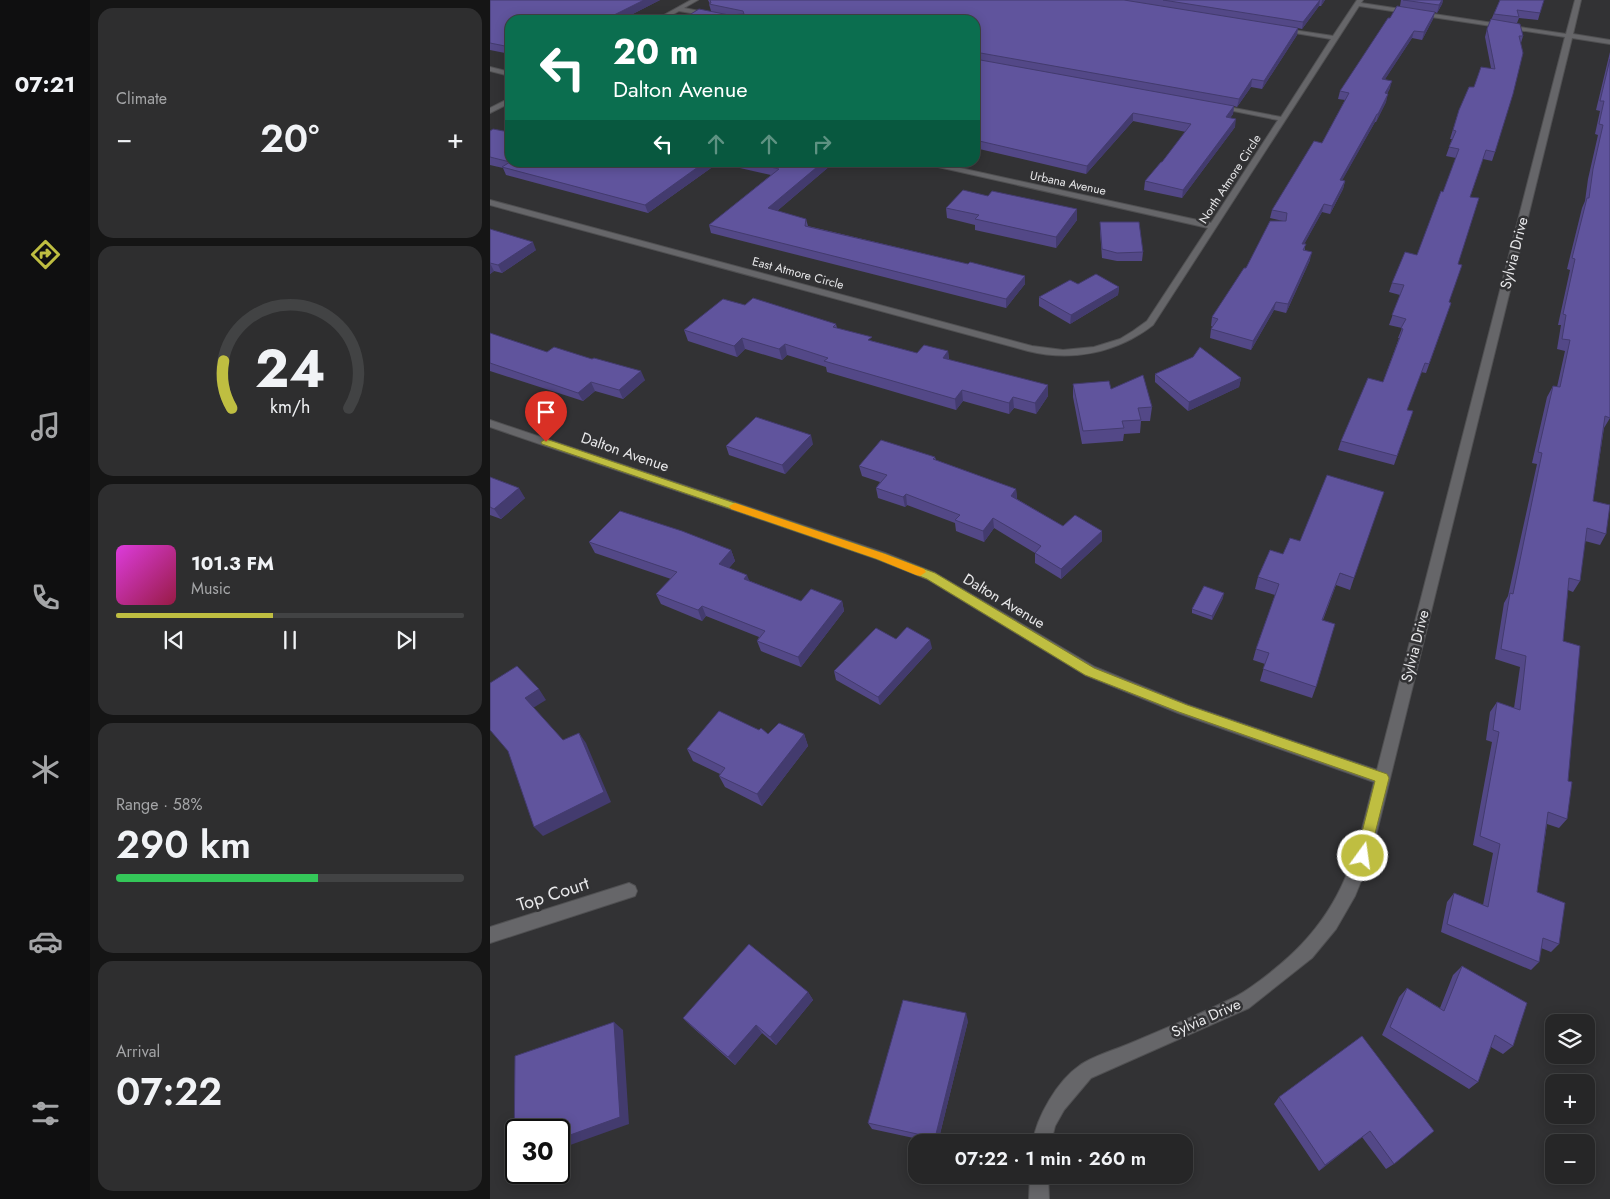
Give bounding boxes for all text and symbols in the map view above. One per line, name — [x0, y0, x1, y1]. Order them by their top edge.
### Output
text: 20 m — [613, 27, 698, 77]
icon: left — [530, 35, 595, 100]
text: 07:21 — [15, 68, 75, 100]
text: Dalton Avenue — [613, 73, 748, 105]
text: Climate — [116, 87, 167, 110]
text: 20° — [260, 111, 319, 166]
text: − — [116, 118, 133, 159]
text: + — [447, 118, 464, 159]
icon: left — [649, 130, 677, 158]
icon: ahead — [702, 130, 730, 158]
icon: ahead — [755, 130, 783, 158]
icon: right — [808, 130, 836, 158]
street label: North Atmore Circle — [1194, 131, 1266, 227]
street label: Urbana Avenue — [1028, 166, 1108, 200]
street label: Sylvia Drive — [1494, 214, 1534, 291]
icon: directions — [28, 237, 63, 272]
street label: East Atmore Circle — [750, 252, 846, 294]
text: 24 — [255, 331, 325, 407]
pin — [525, 391, 567, 442]
text: km/h — [270, 394, 310, 420]
icon: arrive — [532, 398, 560, 426]
icon: music — [28, 409, 63, 444]
street label: Dalton Avenue — [578, 427, 672, 477]
text: 101.3 FM — [191, 550, 274, 577]
street label: Dalton Avenue — [959, 568, 1049, 634]
text: Music — [191, 577, 231, 600]
icon: phone — [28, 580, 63, 615]
street label: Sylvia Drive — [1395, 607, 1435, 684]
icon: previous — [160, 626, 188, 654]
icon: pause — [276, 626, 304, 654]
icon: next — [392, 626, 420, 654]
icon: climate — [28, 752, 63, 787]
text: Range · 58% — [116, 793, 203, 816]
text: 290 km — [116, 817, 251, 872]
position arrow — [1336, 829, 1388, 881]
street label: Top Court — [514, 870, 593, 918]
icon: car — [28, 924, 63, 959]
street label: Sylvia Drive — [1168, 993, 1244, 1043]
map controls — [1545, 1014, 1595, 1184]
button: layers — [1545, 1014, 1595, 1064]
text: Arrival — [116, 1040, 160, 1063]
text: 07:22 — [116, 1064, 222, 1119]
button: + — [1545, 1074, 1595, 1124]
icon: filters — [28, 1096, 63, 1131]
speed limit sign: 30 — [505, 1119, 570, 1184]
button: − — [1545, 1134, 1595, 1184]
text: 07:22 · 1 min · 260 m — [955, 1145, 1146, 1172]

